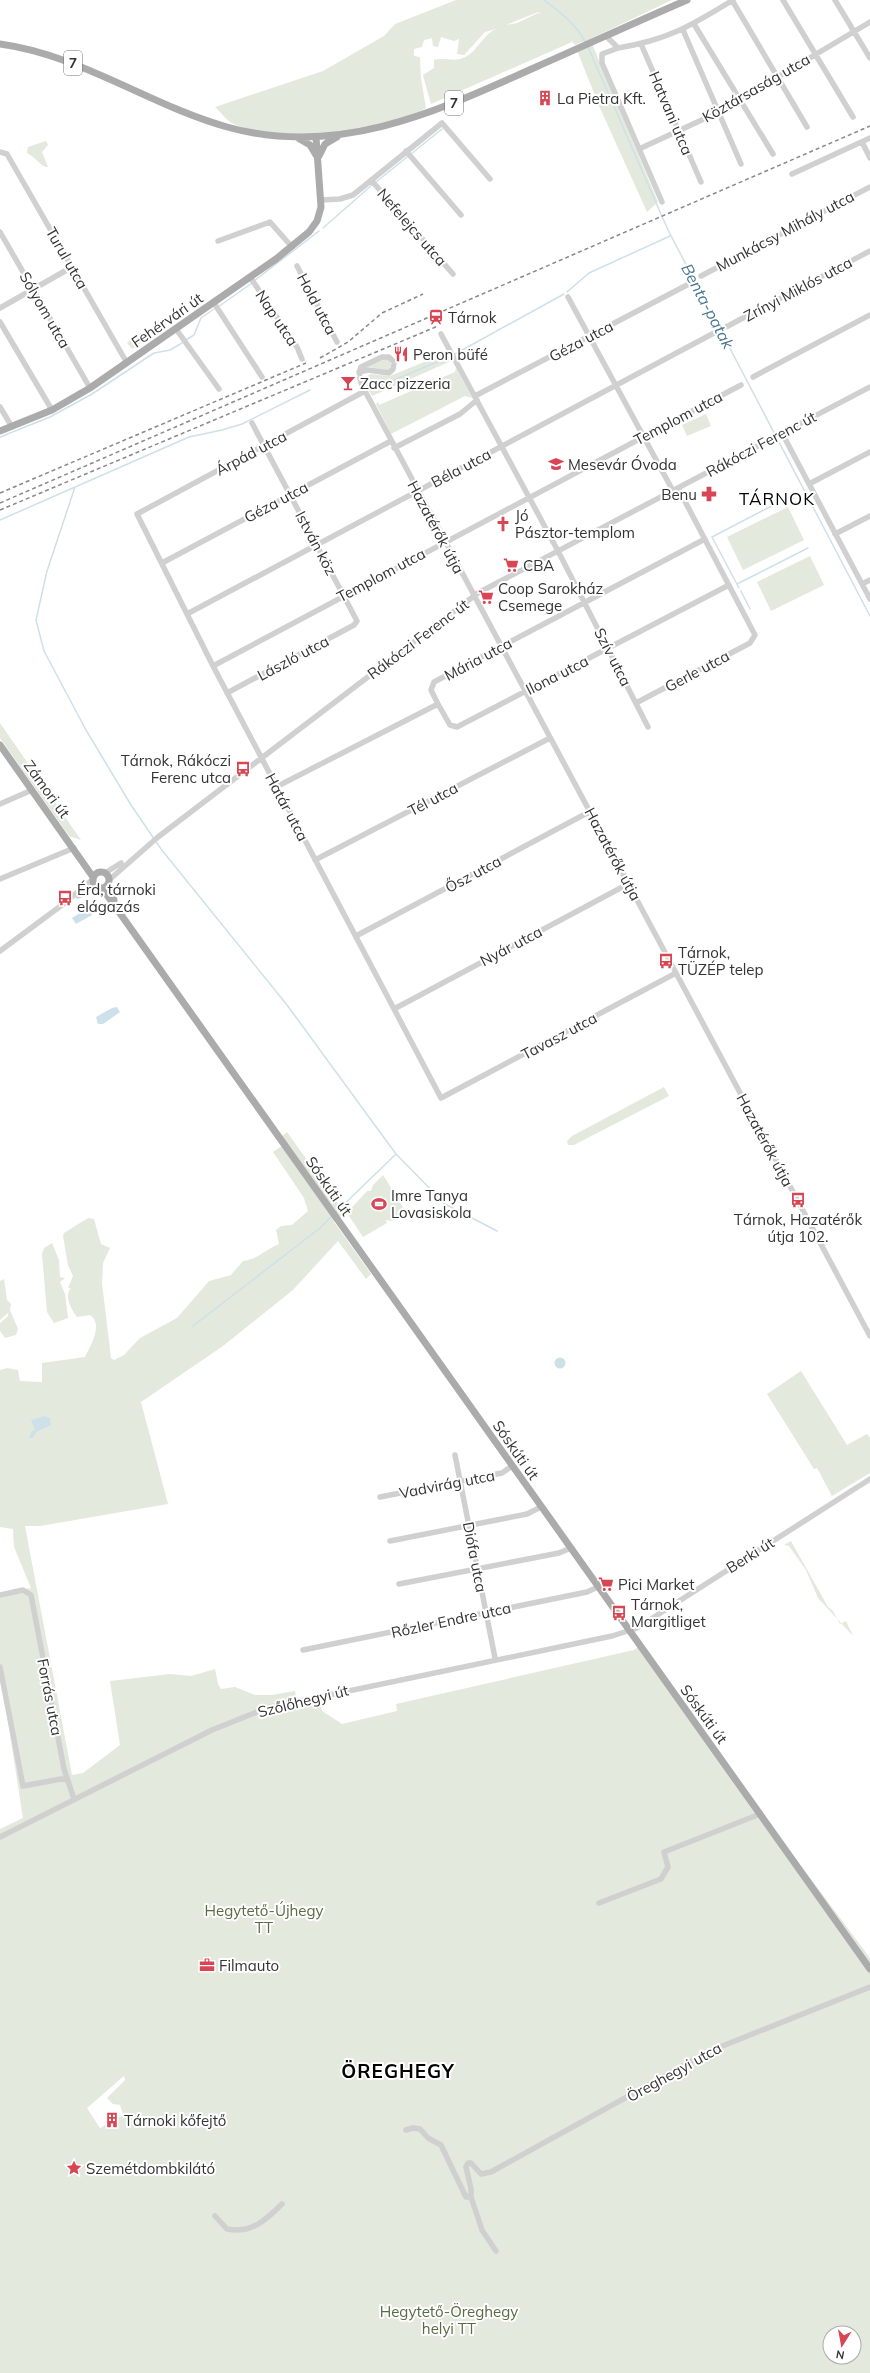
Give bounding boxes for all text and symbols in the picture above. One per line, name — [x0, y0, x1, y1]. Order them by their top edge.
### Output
street label: Köztársaság utca — [699, 49, 813, 127]
road number: 7 — [64, 51, 82, 75]
street label: Hatvani utca — [645, 68, 697, 158]
building icon: La Pietra Kft. — [536, 89, 554, 107]
place label: La Pietra Kft. — [557, 89, 646, 108]
road number: 7 — [445, 91, 463, 115]
street label: Nefelejcs utca — [373, 184, 451, 270]
street label: Munkácsy Mihály utca — [713, 187, 857, 275]
street label: Turul utca — [42, 224, 92, 292]
street label: Zrínyi Miklós utca — [741, 252, 855, 326]
water label: Benta-patak — [677, 260, 739, 353]
street label: Sólyom utca — [15, 268, 75, 352]
street label: Hold utca — [293, 270, 341, 338]
street label: Nap utca — [251, 286, 303, 350]
street label: Fehérvári út — [128, 288, 206, 352]
station icon: Tárnok — [427, 308, 445, 326]
place label: Tárnok — [448, 308, 497, 327]
street label: Géza utca — [546, 316, 616, 366]
restaurant icon: Peron büfé — [392, 345, 410, 363]
place label: Peron büfé — [413, 345, 488, 364]
bar icon: Zacc pizzeria — [339, 374, 357, 392]
place label: Zacc pizzeria — [360, 374, 451, 393]
street label: Templom utca — [630, 387, 726, 449]
street label: Rákóczi Ferenc út — [703, 407, 819, 481]
street label: Árpád utca — [212, 426, 290, 480]
street label: Béla utca — [428, 444, 494, 492]
school or university icon: Mesevár Óvoda — [547, 455, 565, 473]
place label: Mesevár Óvoda — [568, 455, 677, 474]
street label: Géza utca — [241, 477, 311, 527]
street label: Hazatérők útja — [404, 477, 468, 577]
place label: Benu — [661, 485, 697, 504]
pharmacy icon: Benu — [700, 485, 718, 503]
district label: TÁRNOK — [739, 488, 815, 509]
place label: Jó Pásztor-templom — [515, 506, 635, 542]
street label: István köz — [291, 508, 341, 579]
church icon: Jó Pásztor-templom — [494, 515, 512, 533]
street label: Templom utca — [333, 544, 429, 606]
supermarket icon: CBA — [502, 556, 520, 574]
place label: CBA — [523, 556, 554, 575]
place label: Coop Sarokház Csemege — [498, 579, 604, 615]
supermarket icon: Coop Sarokház Csemege — [477, 588, 495, 606]
street label: Rákóczi Ferenc út — [364, 595, 472, 683]
street label: Szív utca — [590, 625, 636, 689]
street label: László utca — [254, 631, 332, 685]
street label: Mária utca — [441, 633, 515, 685]
street label: Gerle utca — [661, 646, 733, 696]
street label: Ilona utca — [522, 651, 592, 699]
place label: Tárnok, Rákóczi Ferenc utca — [121, 751, 231, 787]
street label: Zámori út — [20, 757, 74, 821]
bus stop icon: Tárnok, Rákóczi Ferenc utca — [234, 760, 252, 778]
street label: Határ utca — [261, 770, 313, 844]
street label: Tél utca — [405, 778, 461, 820]
street label: Hazatérők útja — [581, 804, 645, 904]
street label: Ősz utca — [442, 851, 504, 897]
place label: Érd, tárnoki elágazás — [77, 880, 156, 916]
bus stop icon: Érd, tárnoki elágazás — [56, 889, 74, 907]
street label: Nyár utca — [477, 922, 545, 970]
place label: Tárnok, TÜZÉP telep — [678, 943, 764, 979]
bus stop icon: Tárnok, TÜZÉP telep — [657, 952, 675, 970]
street label: Tavasz utca — [518, 1008, 600, 1064]
street label: Hazatérők útja — [733, 1090, 797, 1190]
street label: Sóskúti út — [302, 1153, 356, 1219]
place label: Imre Tanya Lovasiskola — [391, 1186, 472, 1222]
bus stop icon: Tárnok, Hazatérők útja 102. — [789, 1191, 807, 1209]
sports icon: Imre Tanya Lovasiskola — [370, 1195, 388, 1213]
place label: Tárnok, Hazatérők útja 102. — [734, 1210, 862, 1246]
street label: Sóskúti út — [489, 1417, 543, 1483]
street label: Vadvirág utca — [398, 1465, 496, 1503]
street label: Diófa utca — [459, 1520, 491, 1594]
street label: Berki út — [723, 1533, 777, 1577]
supermarket icon: Pici Market — [597, 1575, 615, 1593]
place label: Pici Market — [618, 1575, 695, 1594]
place label: Tárnok, Margitliget — [631, 1595, 706, 1631]
street label: Rőzler Endre utca — [389, 1598, 513, 1642]
bus stop icon: Tárnok, Margitliget — [610, 1604, 628, 1622]
street label: Forrás utca — [33, 1657, 67, 1737]
street label: Szőlőhegyi út — [256, 1681, 350, 1721]
street label: Sóskúti út — [676, 1681, 732, 1747]
park label: Hegytető-Újhegy TT — [205, 1901, 324, 1937]
office icon: Filmauto — [198, 1956, 216, 1974]
place label: Filmauto — [219, 1956, 279, 1975]
street label: Öreghegyi utca — [623, 2038, 725, 2106]
district label: ÖREGHEGY — [341, 2059, 455, 2083]
building icon: Tárnoki kőfejtő — [103, 2111, 121, 2129]
place label: Tárnoki kőfejtő — [124, 2111, 226, 2130]
place icon: Szemétdombkilátó — [65, 2159, 83, 2177]
place label: Szemétdombkilátó — [86, 2159, 215, 2178]
park label: Hegytető-Öreghegy helyi TT — [380, 2302, 518, 2338]
north arrow — [822, 2325, 862, 2365]
text: N — [835, 2347, 846, 2362]

